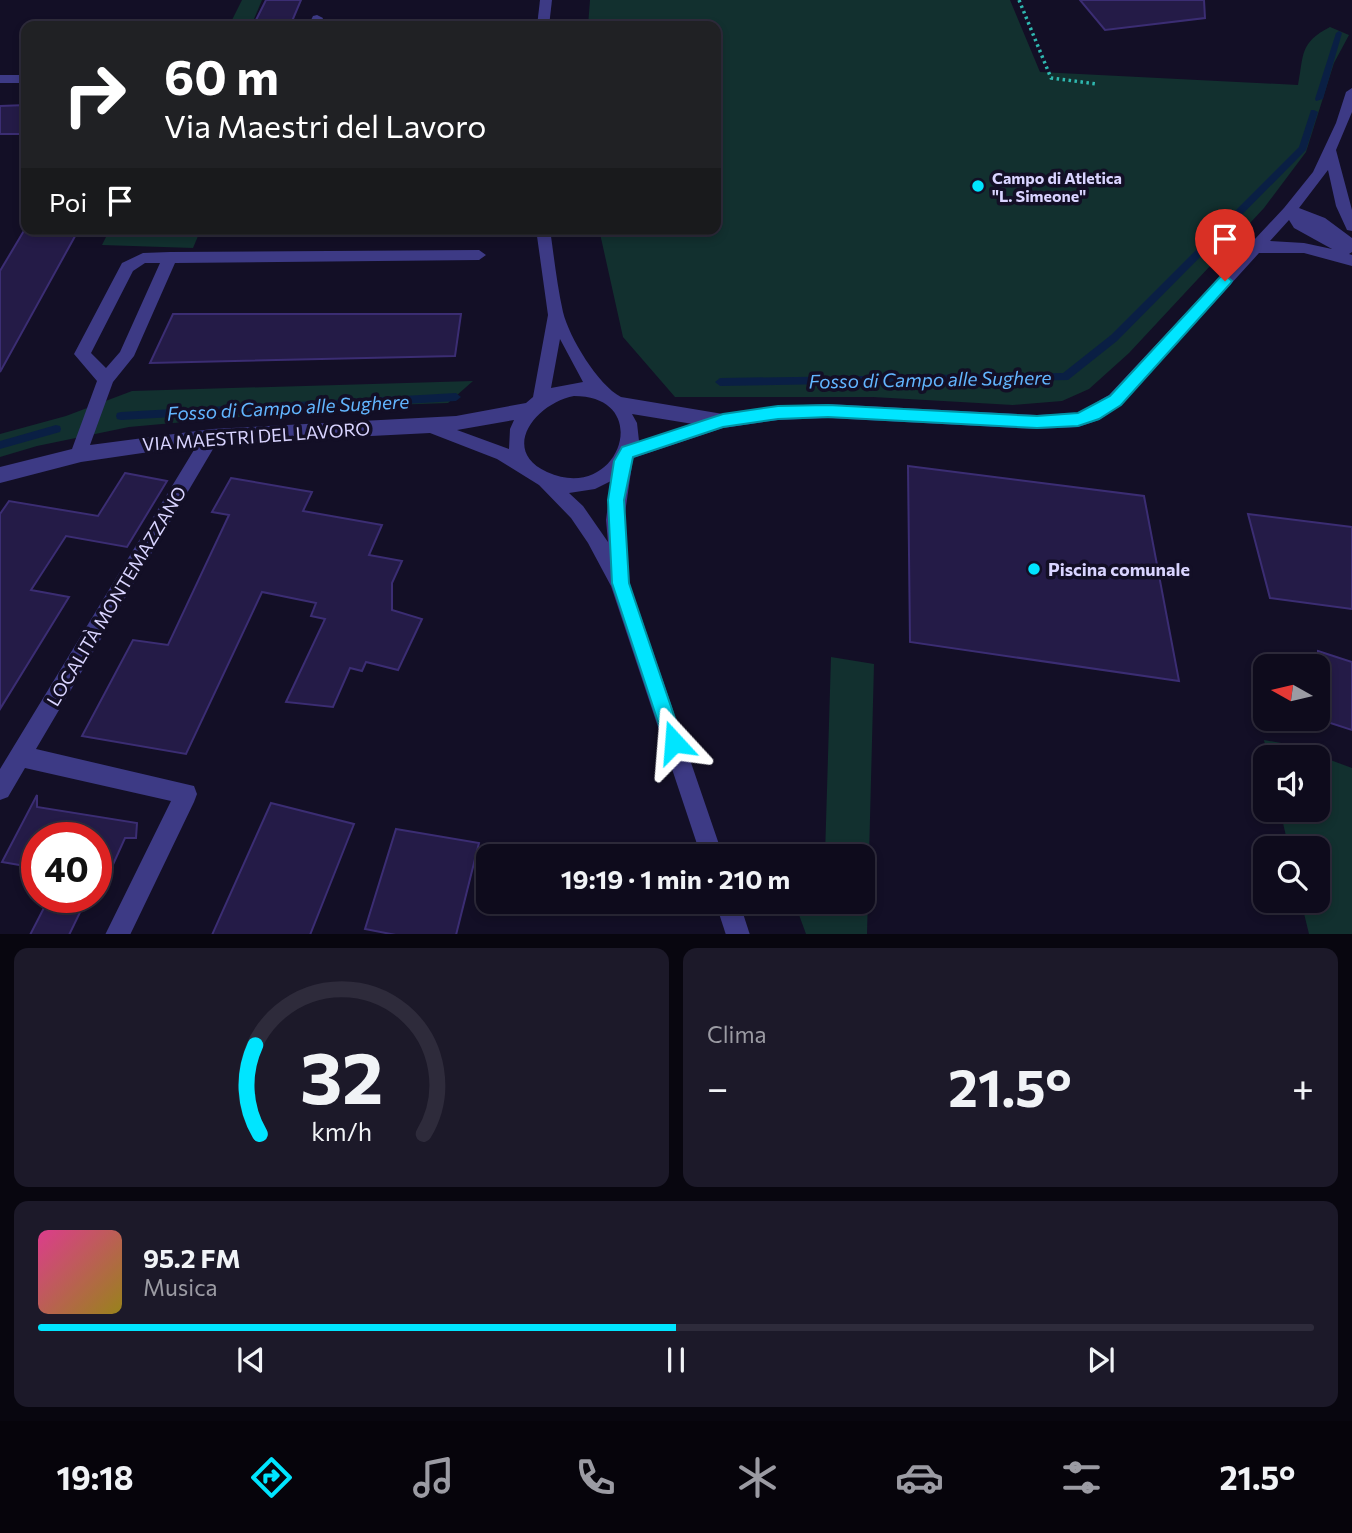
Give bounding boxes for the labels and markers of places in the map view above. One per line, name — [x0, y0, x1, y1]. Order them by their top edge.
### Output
place label: Campo di Atletica "L. Simeone" — [992, 168, 1122, 205]
marker: Campo di Atletica "L. Simeone" — [970, 178, 986, 194]
pin — [1195, 209, 1255, 281]
place label: Piscina comunale — [1048, 558, 1190, 580]
marker: Piscina comunale — [1026, 561, 1042, 577]

